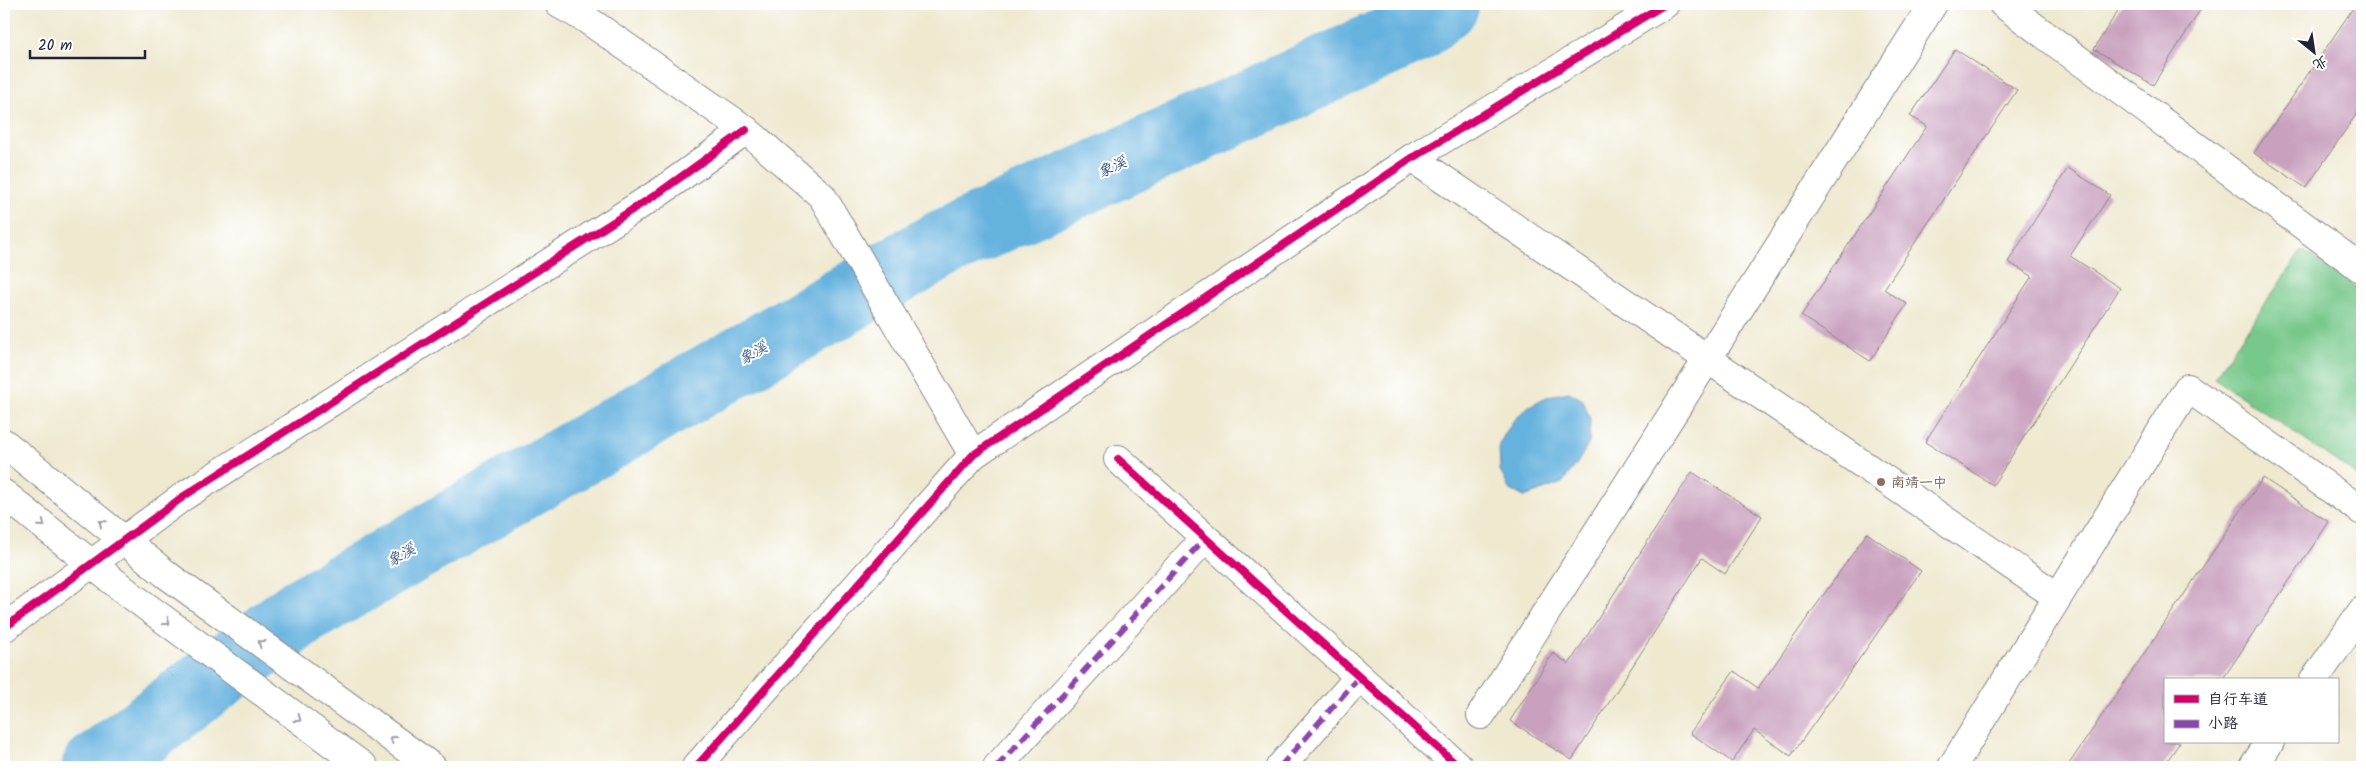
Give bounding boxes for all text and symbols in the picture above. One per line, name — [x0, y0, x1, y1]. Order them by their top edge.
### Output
scale bar — [30, 28, 145, 60]
north arrow — [2288, 28, 2338, 78]
text: 20 m — [38, 34, 72, 58]
text: 北 — [2308, 49, 2332, 75]
water label: 象溪 — [1094, 150, 1132, 185]
water label: 象溪 — [735, 335, 773, 372]
place label: 南靖一中 — [1891, 472, 1947, 494]
marker: 南靖一中 — [1875, 476, 1887, 488]
one-way arrow — [36, 519, 45, 527]
one-way arrow — [99, 520, 108, 528]
water label: 象溪 — [383, 537, 421, 574]
one-way arrow — [162, 616, 171, 626]
one-way arrow — [258, 641, 267, 649]
legend — [2164, 678, 2338, 744]
text: 自行车道 — [2208, 688, 2268, 712]
text: 小路 — [2208, 712, 2238, 736]
one-way arrow — [292, 713, 302, 722]
one-way arrow — [389, 736, 399, 745]

